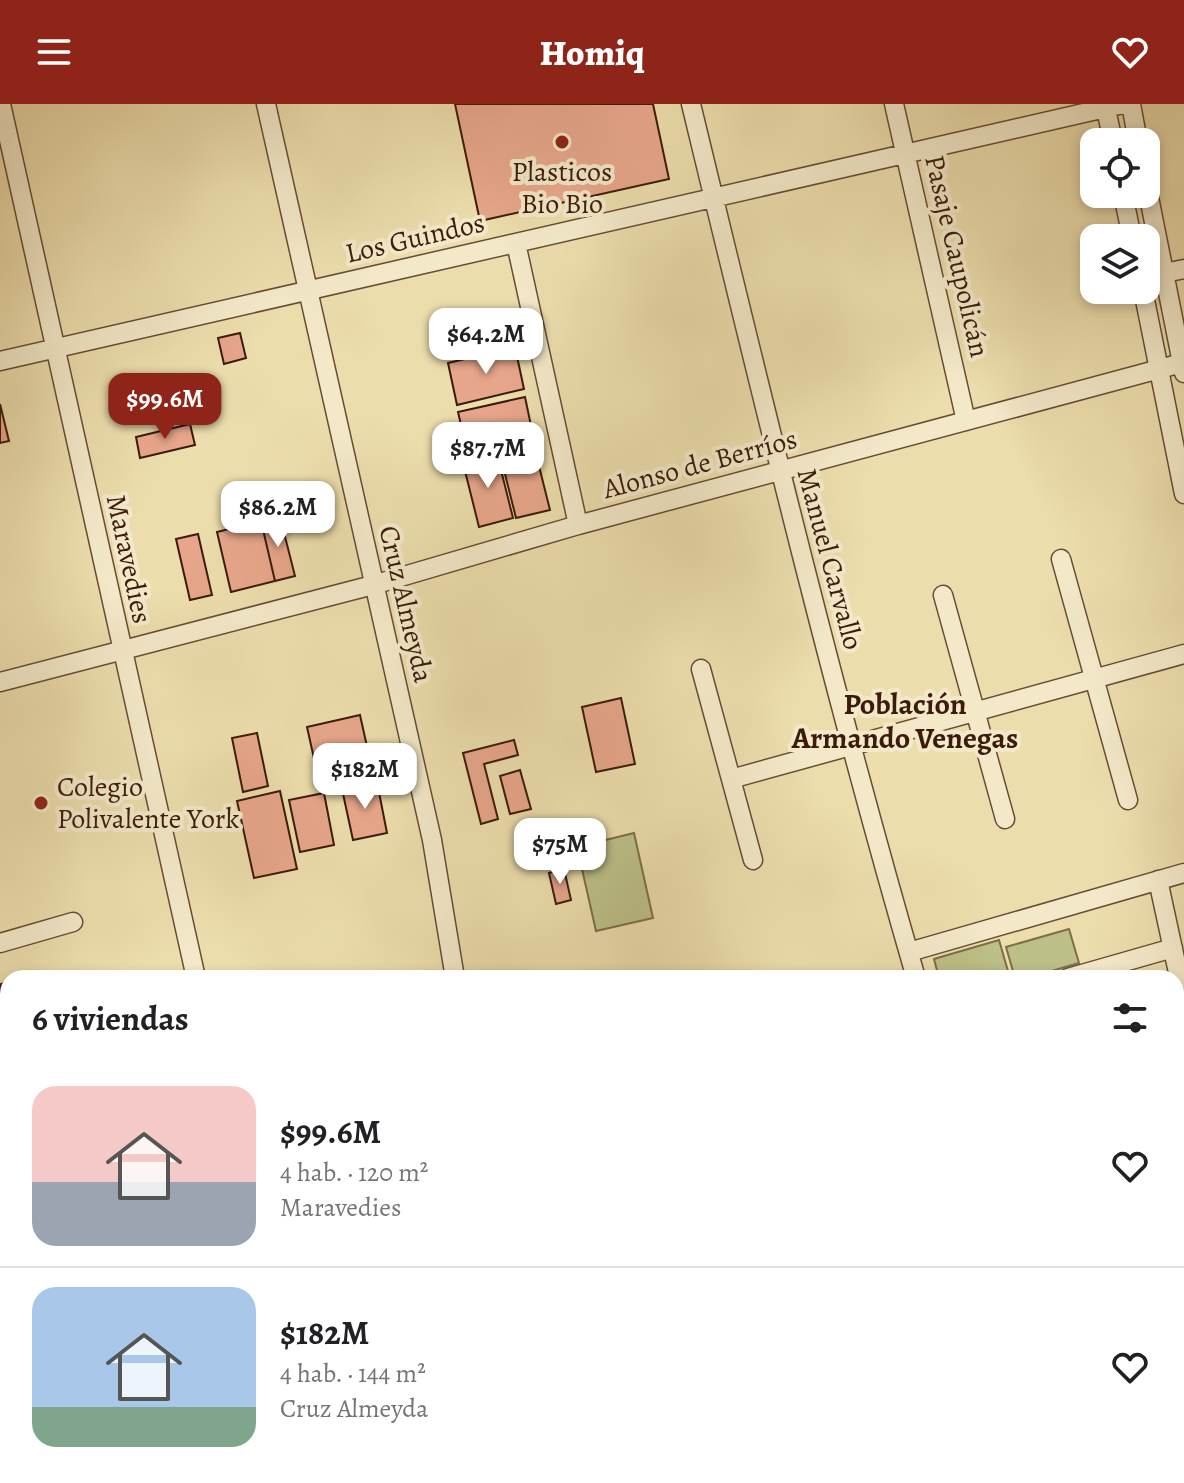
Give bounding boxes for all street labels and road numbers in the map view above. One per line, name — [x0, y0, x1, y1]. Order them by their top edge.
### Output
street label: Pasaje Caupolicán — [915, 151, 999, 361]
street label: Los Guindos — [342, 204, 488, 272]
street label: Alonso de Berríos — [598, 420, 801, 508]
street label: Manuel Carvallo — [788, 464, 872, 654]
street label: Maravedies — [97, 491, 161, 627]
street label: Cruz Almeyda — [370, 522, 442, 686]

